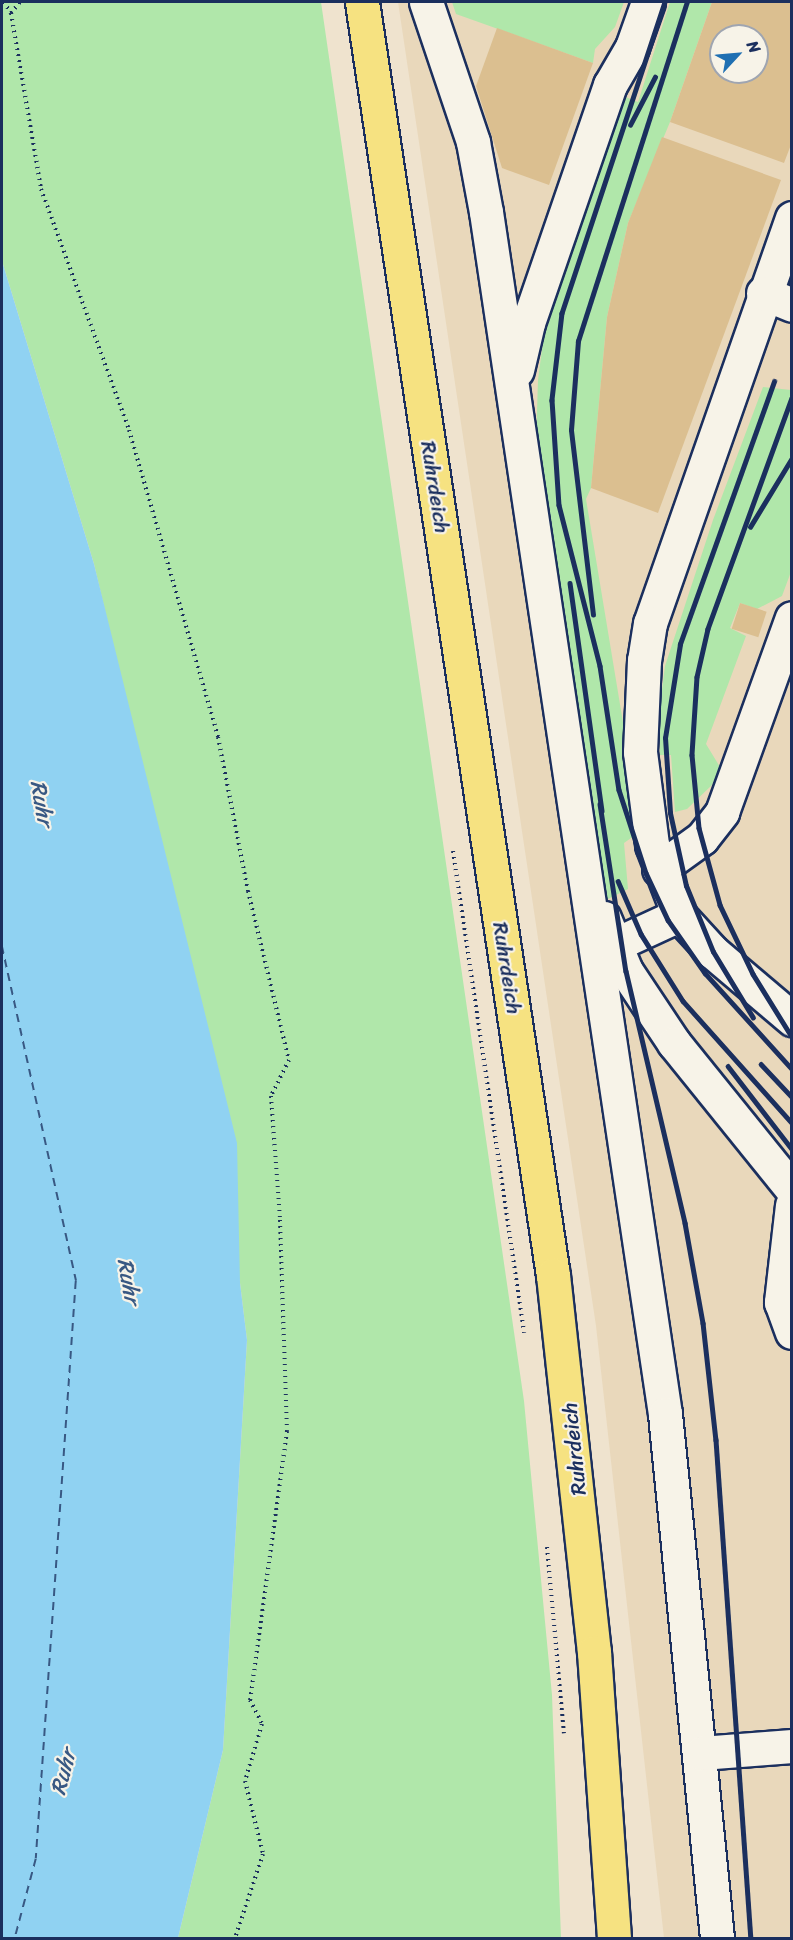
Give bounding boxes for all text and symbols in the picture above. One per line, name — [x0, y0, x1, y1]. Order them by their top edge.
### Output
north arrow — [709, 24, 769, 84]
text: N — [738, 35, 769, 58]
street label: Ruhrdeich — [415, 439, 455, 535]
water label: Ruhr — [25, 778, 59, 828]
street label: Ruhrdeich — [487, 920, 527, 1016]
water label: Ruhr — [112, 1256, 146, 1306]
street label: Ruhrdeich — [557, 1402, 591, 1496]
water label: Ruhr — [45, 1747, 81, 1797]

